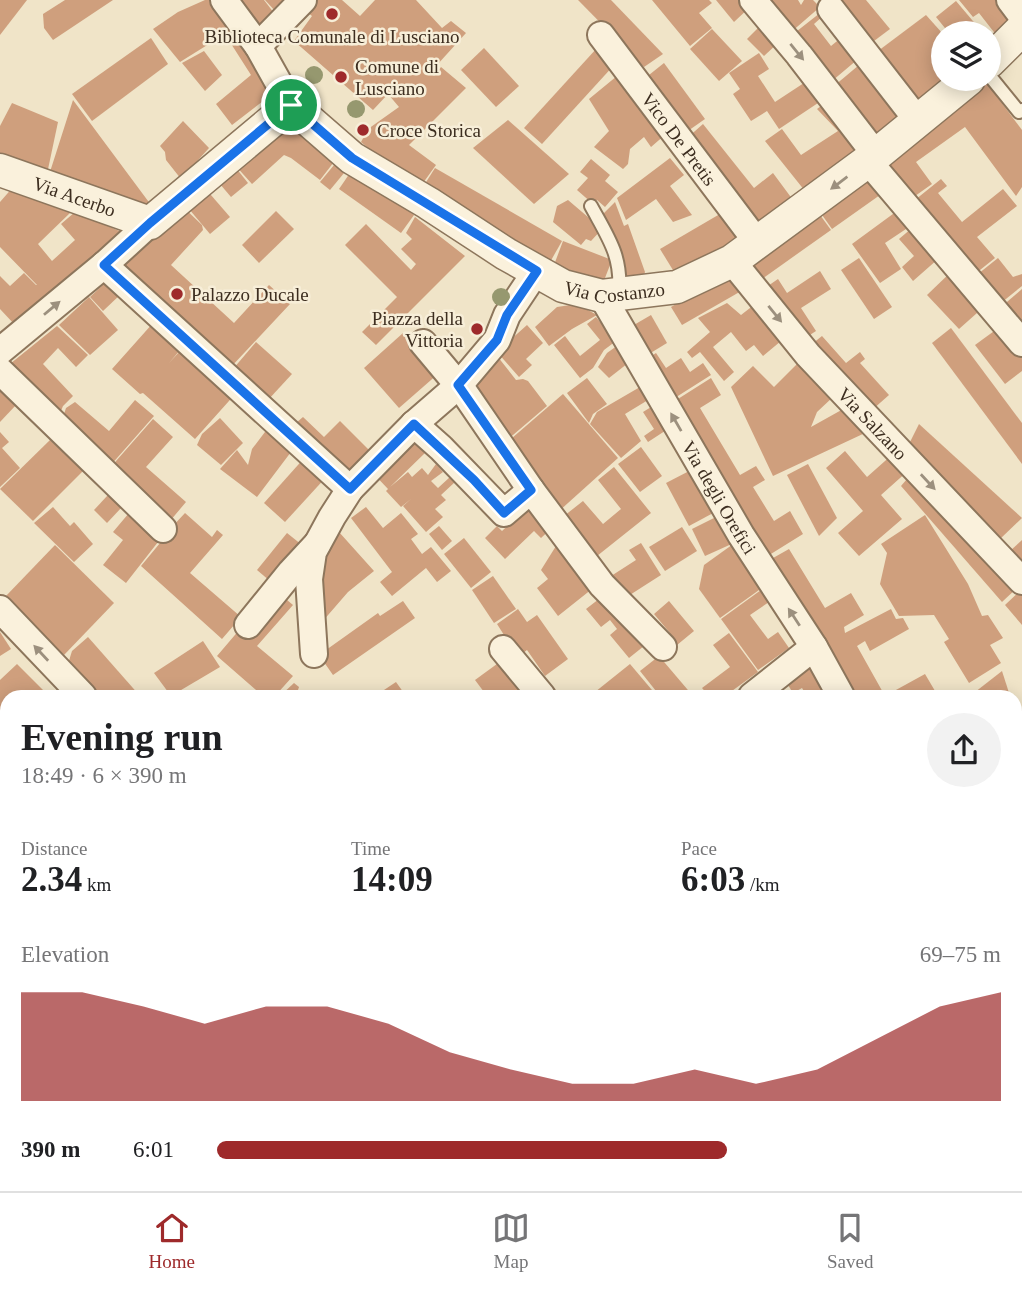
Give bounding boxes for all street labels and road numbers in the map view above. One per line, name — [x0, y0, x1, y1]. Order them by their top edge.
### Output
street label: Vico De Pretis — [638, 88, 721, 189]
street label: Via Acerbo — [30, 172, 119, 221]
street label: Via Costanzo — [562, 276, 666, 307]
street label: Via Salzano — [834, 383, 912, 464]
street label: Via degli Orefici — [678, 437, 761, 558]

